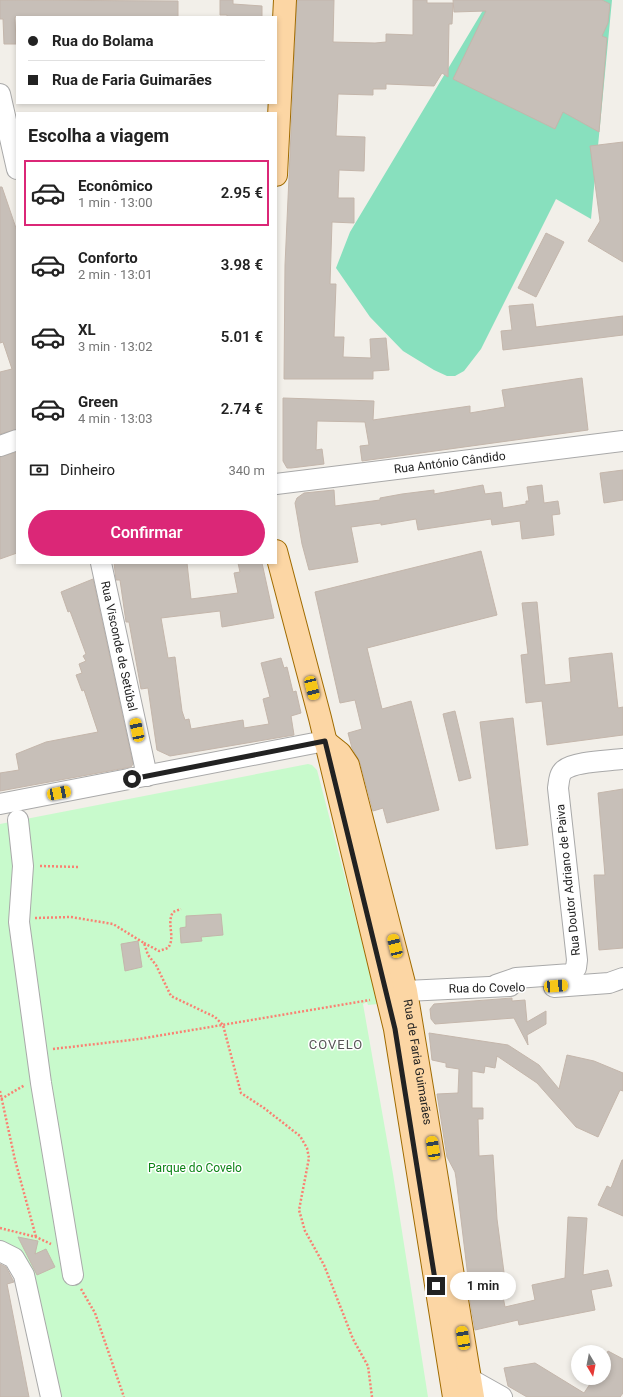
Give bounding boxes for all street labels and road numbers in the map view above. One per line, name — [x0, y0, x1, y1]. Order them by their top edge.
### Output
street label: Rua António Cândido — [393, 449, 506, 476]
street label: Rua Visconde de Setúbal — [98, 580, 140, 712]
street label: Rua Doutor Adriano de Paiva — [553, 803, 583, 957]
street label: Rua do Covelo — [449, 980, 526, 996]
street label: Rua de Faria Guimarães — [400, 998, 435, 1126]

